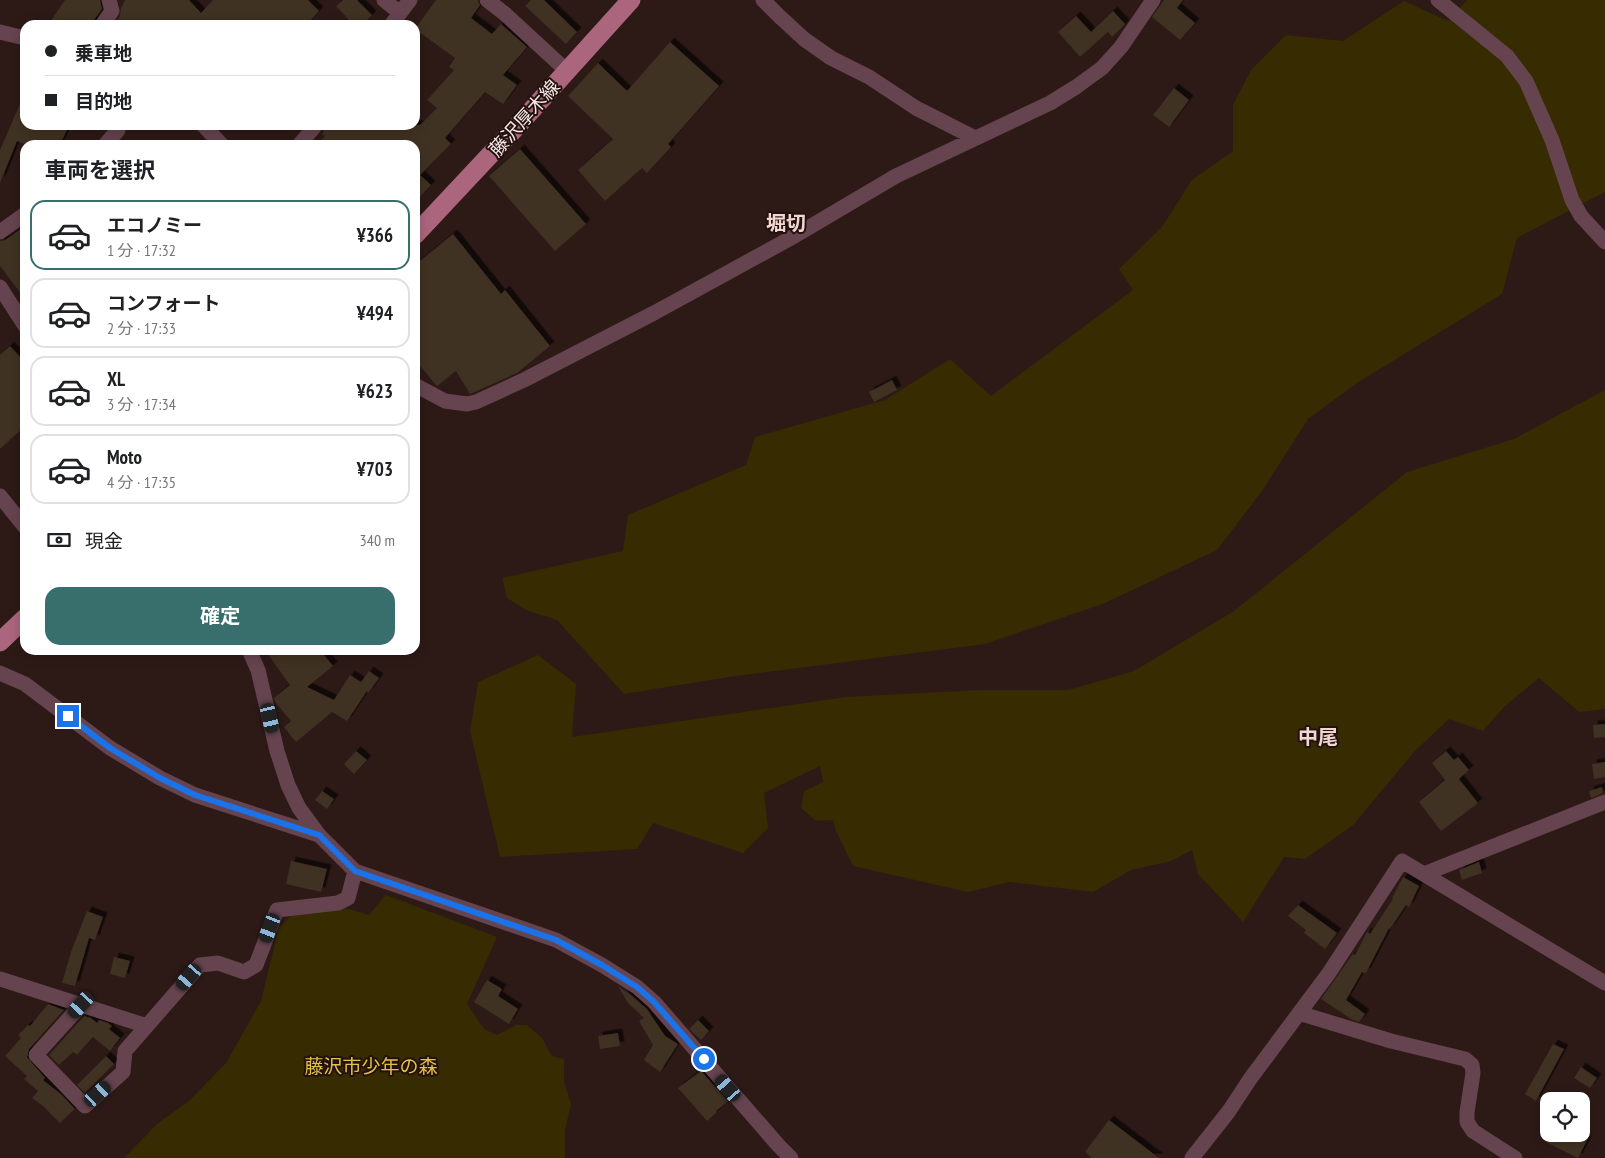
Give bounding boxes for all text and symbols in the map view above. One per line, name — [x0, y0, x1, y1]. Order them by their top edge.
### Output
text: 乗車地 — [75, 41, 132, 65]
street label: 藤沢厚木線 — [483, 75, 565, 161]
text: 目的地 — [75, 89, 132, 113]
text: 車両を選択 — [45, 156, 155, 184]
district label: 堀切 — [766, 210, 806, 236]
icon: car — [47, 213, 92, 258]
text: エコノミー — [107, 213, 202, 237]
text: ¥366 — [357, 223, 393, 247]
text: 1 分 · 17:32 — [107, 240, 176, 260]
icon: car — [47, 291, 92, 336]
text: コンフォート — [107, 291, 220, 315]
text: ¥494 — [357, 301, 393, 325]
text: 2 分 · 17:33 — [107, 318, 176, 338]
text: XL — [107, 367, 125, 391]
icon: car — [47, 369, 92, 414]
text: ¥623 — [357, 379, 393, 403]
text: 3 分 · 17:34 — [107, 394, 176, 414]
text: Moto — [107, 445, 142, 469]
icon: car — [47, 447, 92, 492]
text: ¥703 — [357, 457, 393, 481]
text: 4 分 · 17:35 — [107, 472, 176, 492]
icon: cash — [45, 526, 73, 554]
text: 現金 — [85, 529, 123, 553]
text: 340 m — [360, 530, 395, 550]
button: 確定 — [45, 587, 395, 645]
car — [259, 702, 280, 734]
route end — [57, 705, 79, 727]
district label: 中尾 — [1298, 724, 1338, 750]
car — [257, 911, 282, 945]
car — [173, 961, 204, 993]
car — [65, 989, 96, 1021]
route start — [693, 1048, 715, 1070]
park label: 藤沢市少年の森 — [304, 1054, 438, 1078]
car — [712, 1072, 743, 1104]
car — [81, 1078, 114, 1110]
map controls — [1540, 1092, 1590, 1142]
button: locate — [1540, 1092, 1590, 1142]

